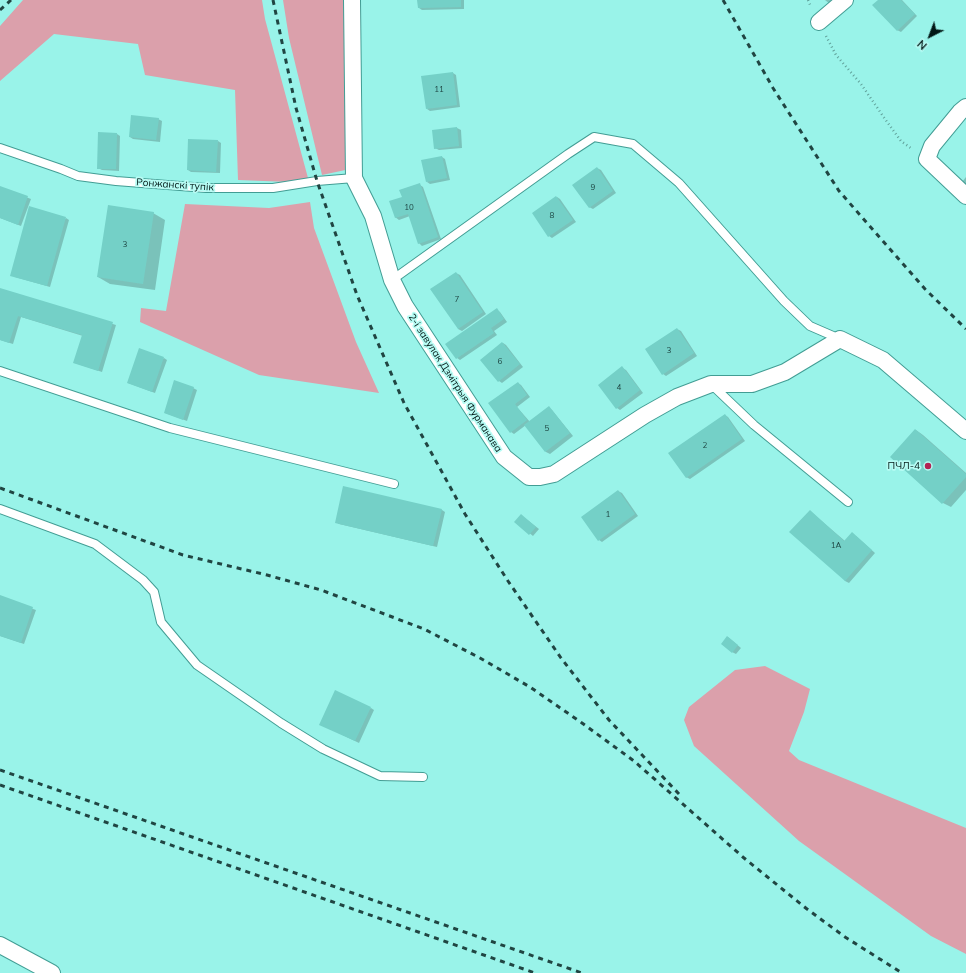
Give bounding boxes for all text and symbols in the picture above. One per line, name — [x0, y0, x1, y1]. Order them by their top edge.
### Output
north arrow — [910, 16, 950, 56]
text: N — [914, 37, 930, 53]
house number: 11 — [434, 85, 444, 95]
street label: Ронжанскі тупік — [136, 176, 214, 194]
house number: 9 — [591, 183, 595, 193]
house number: 10 — [404, 203, 414, 213]
house number: 8 — [550, 211, 554, 221]
house number: 3 — [123, 240, 127, 250]
house number: 7 — [455, 295, 459, 305]
street label: 2-і завулак Дзмітрыя Фурманава — [406, 312, 504, 454]
house number: 3 — [667, 346, 671, 356]
house number: 6 — [498, 357, 502, 367]
house number: 4 — [617, 383, 621, 393]
house number: 5 — [545, 424, 549, 434]
house number: 2 — [703, 441, 707, 451]
place label: ПЧЛ-4 — [888, 460, 920, 472]
marker: ПЧЛ-4 — [923, 461, 933, 471]
house number: 1 — [606, 510, 610, 520]
house number: 1А — [831, 541, 841, 551]

